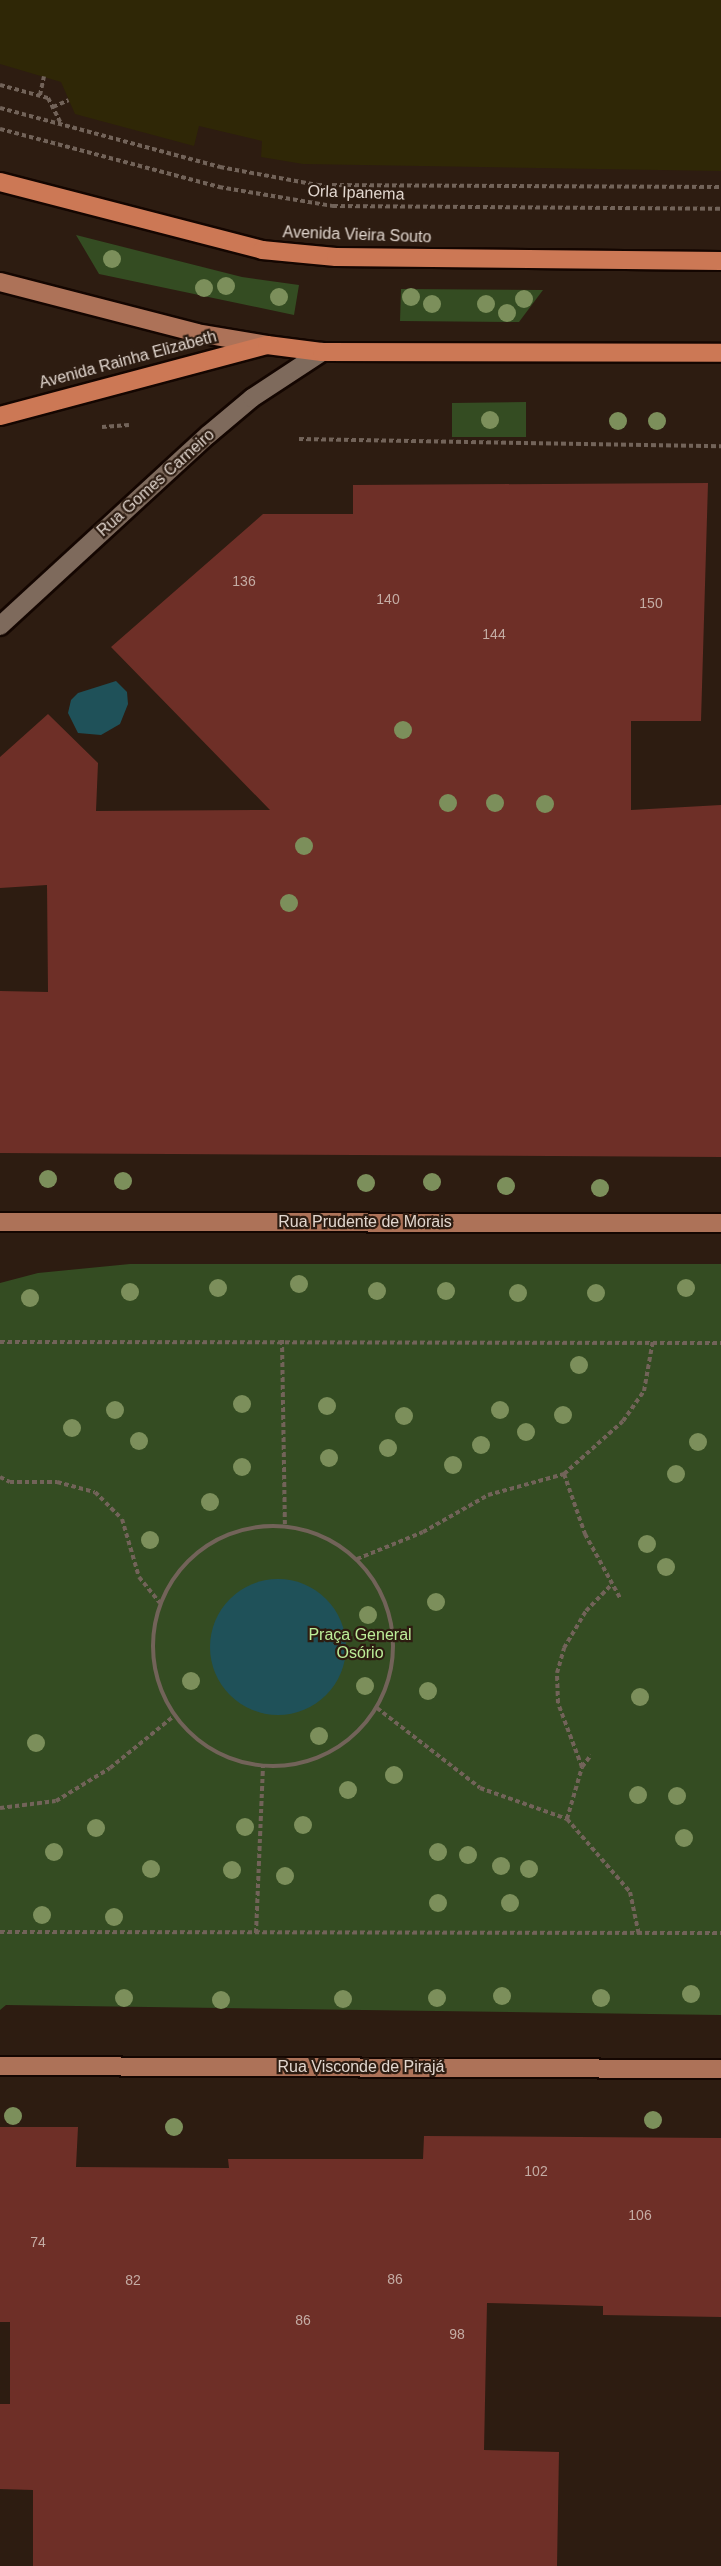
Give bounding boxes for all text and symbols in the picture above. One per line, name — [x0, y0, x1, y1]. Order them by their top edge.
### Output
street label: Orla Ipanema — [307, 182, 405, 204]
street label: Avenida Vieira Souto — [282, 223, 432, 247]
street label: Avenida Rainha Elizabeth — [37, 327, 219, 393]
street label: Rua Gomes Carneiro — [93, 425, 219, 541]
house number: 136 — [232, 573, 256, 589]
house number: 140 — [376, 591, 400, 607]
house number: 150 — [639, 595, 663, 611]
house number: 144 — [482, 626, 506, 642]
street label: Rua Prudente de Morais — [278, 1212, 452, 1232]
park label: Praça General Osório — [308, 1625, 412, 1663]
street label: Rua Visconde de Pirajá — [278, 2057, 444, 2077]
house number: 102 — [524, 2163, 548, 2179]
house number: 106 — [628, 2207, 652, 2223]
house number: 74 — [30, 2234, 46, 2250]
house number: 86 — [387, 2271, 403, 2287]
house number: 82 — [125, 2272, 141, 2288]
house number: 86 — [295, 2312, 311, 2328]
house number: 98 — [449, 2326, 465, 2342]

